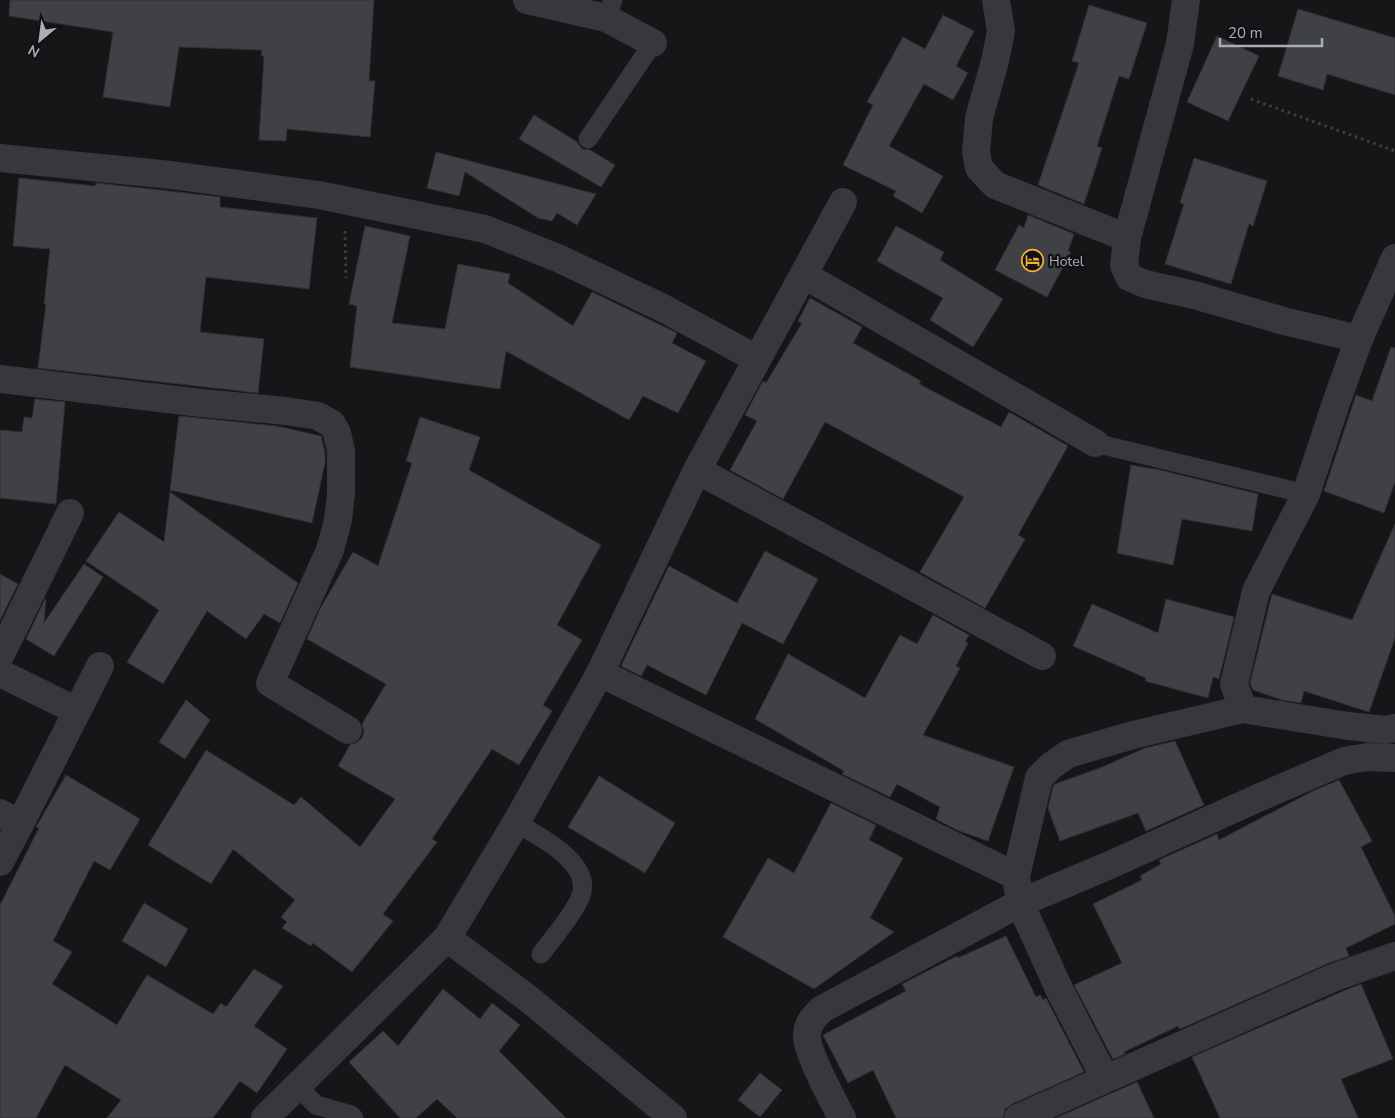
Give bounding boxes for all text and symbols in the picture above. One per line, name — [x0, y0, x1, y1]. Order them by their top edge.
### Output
north arrow — [15, 15, 65, 65]
scale bar — [1220, 15, 1322, 47]
text: 20 m — [1228, 23, 1263, 43]
text: N — [25, 40, 43, 62]
hotel icon: Hotel — [1021, 249, 1045, 273]
place label: Hotel — [1049, 252, 1085, 271]

